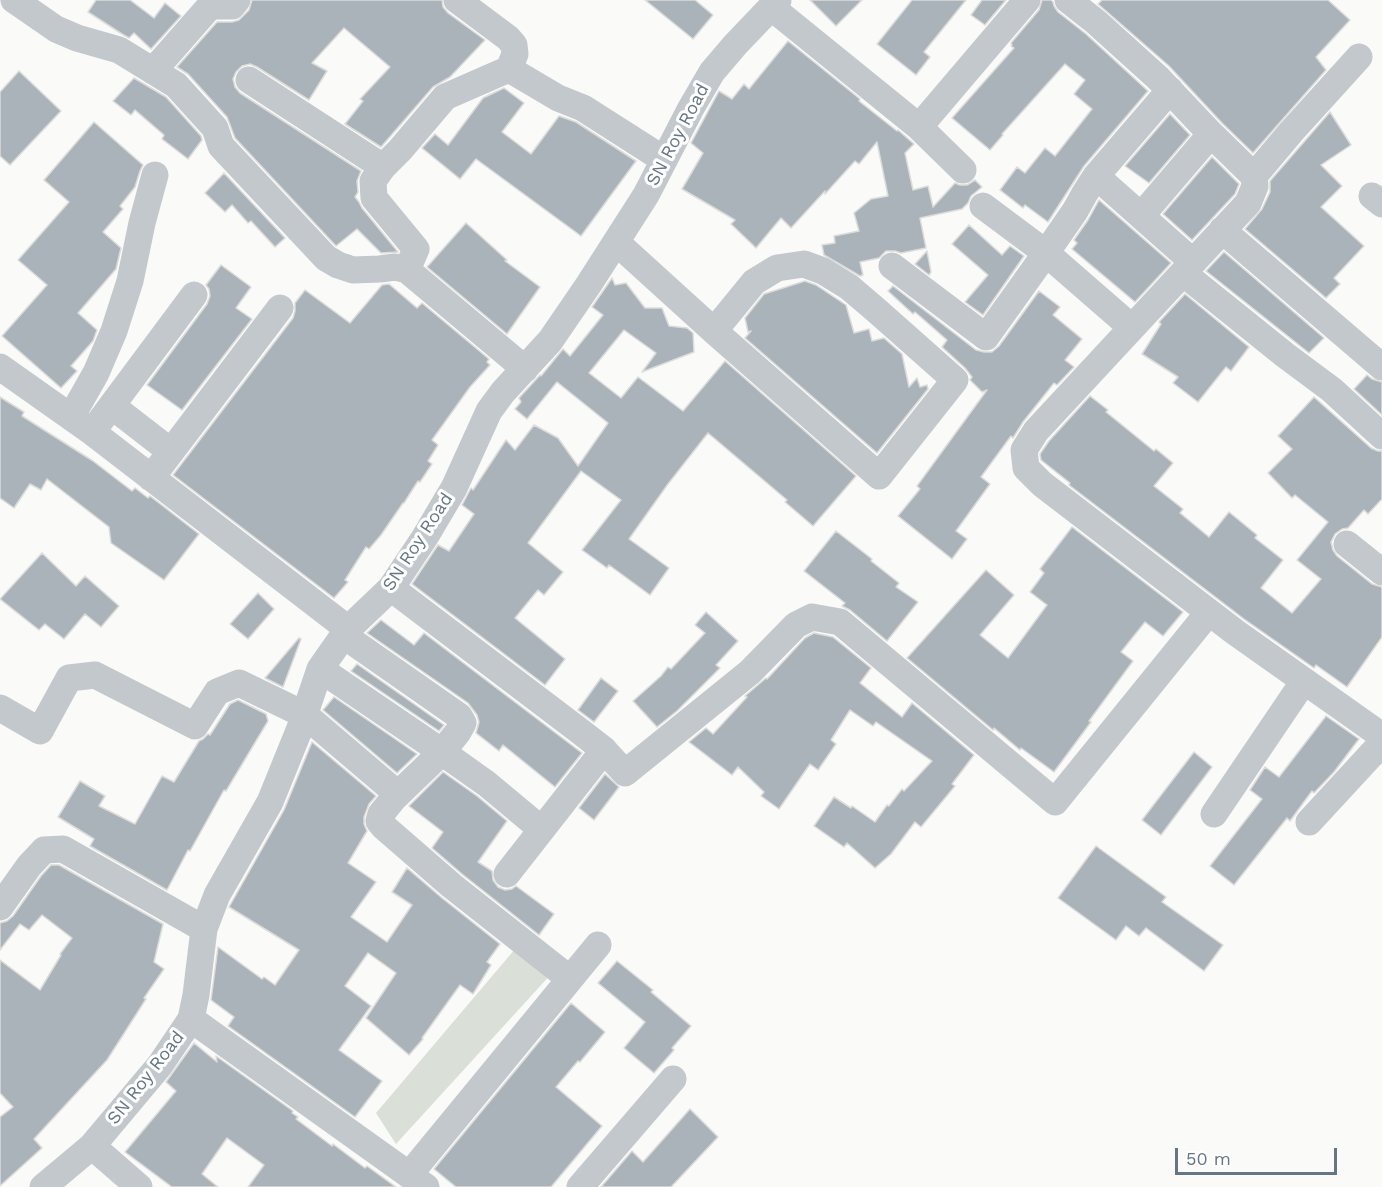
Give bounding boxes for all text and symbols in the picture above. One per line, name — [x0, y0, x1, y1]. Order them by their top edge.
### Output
street label: SN Roy Road — [642, 80, 714, 190]
street label: SN Roy Road — [378, 489, 458, 595]
street label: SN Roy Road — [103, 1027, 189, 1129]
scale bar — [1178, 1136, 1340, 1174]
text: 50 m — [1186, 1148, 1231, 1169]

